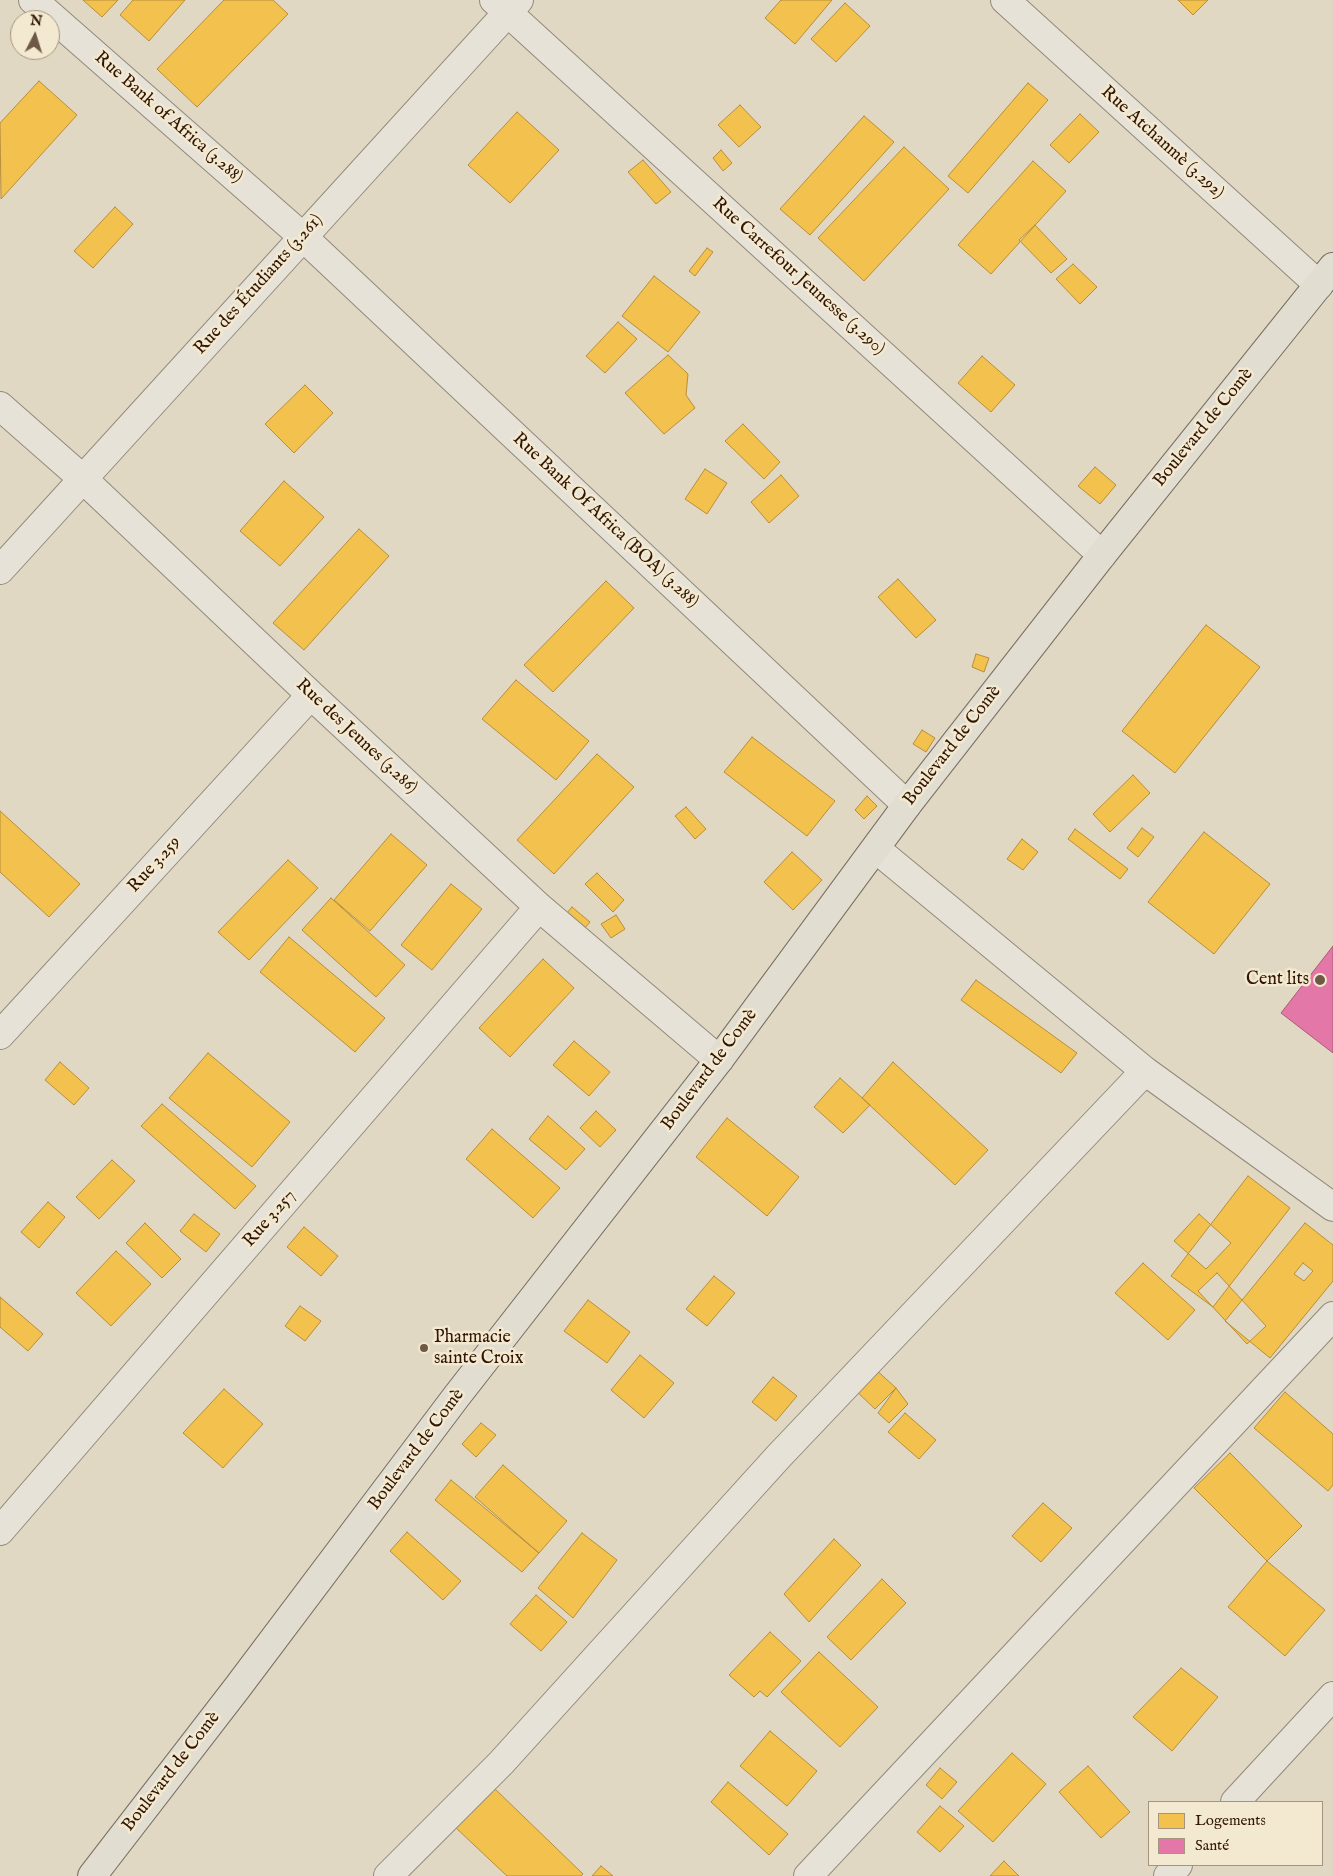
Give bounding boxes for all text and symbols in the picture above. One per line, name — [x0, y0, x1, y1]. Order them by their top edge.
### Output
north arrow — [10, 10, 60, 60]
text: N — [29, 12, 43, 31]
street label: Rue Bank of Africa (3.288) — [89, 48, 247, 188]
street label: Rue Atchanmè (3.292) — [1096, 82, 1228, 204]
street label: Rue Carrefour Jeunesse (3.290) — [707, 194, 889, 360]
street label: Rue des Étudiants (3.261) — [190, 210, 328, 360]
street label: Boulevard de Comè — [1150, 364, 1258, 492]
street label: Rue Bank Of Africa (BOA) (3.288) — [507, 429, 703, 613]
street label: Rue des Jeunes (3.286) — [291, 675, 421, 799]
street label: Boulevard de Comè — [899, 682, 1007, 810]
street label: Rue 3.259 — [124, 832, 186, 898]
place label: Cent lits — [1246, 969, 1309, 991]
marker: Cent lits — [1313, 973, 1327, 987]
street label: Boulevard de Comè — [657, 1005, 763, 1135]
street label: Rue 3.257 — [239, 1186, 301, 1252]
place label: Pharmacie sainte Croix — [434, 1327, 523, 1370]
marker: Pharmacie sainte Croix — [418, 1342, 430, 1354]
street label: Boulevard de Comè — [364, 1385, 470, 1515]
street label: Boulevard de Comè — [118, 1708, 226, 1836]
legend — [1148, 1801, 1323, 1866]
text: Logements — [1195, 1811, 1266, 1830]
text: Santé — [1195, 1836, 1229, 1855]

